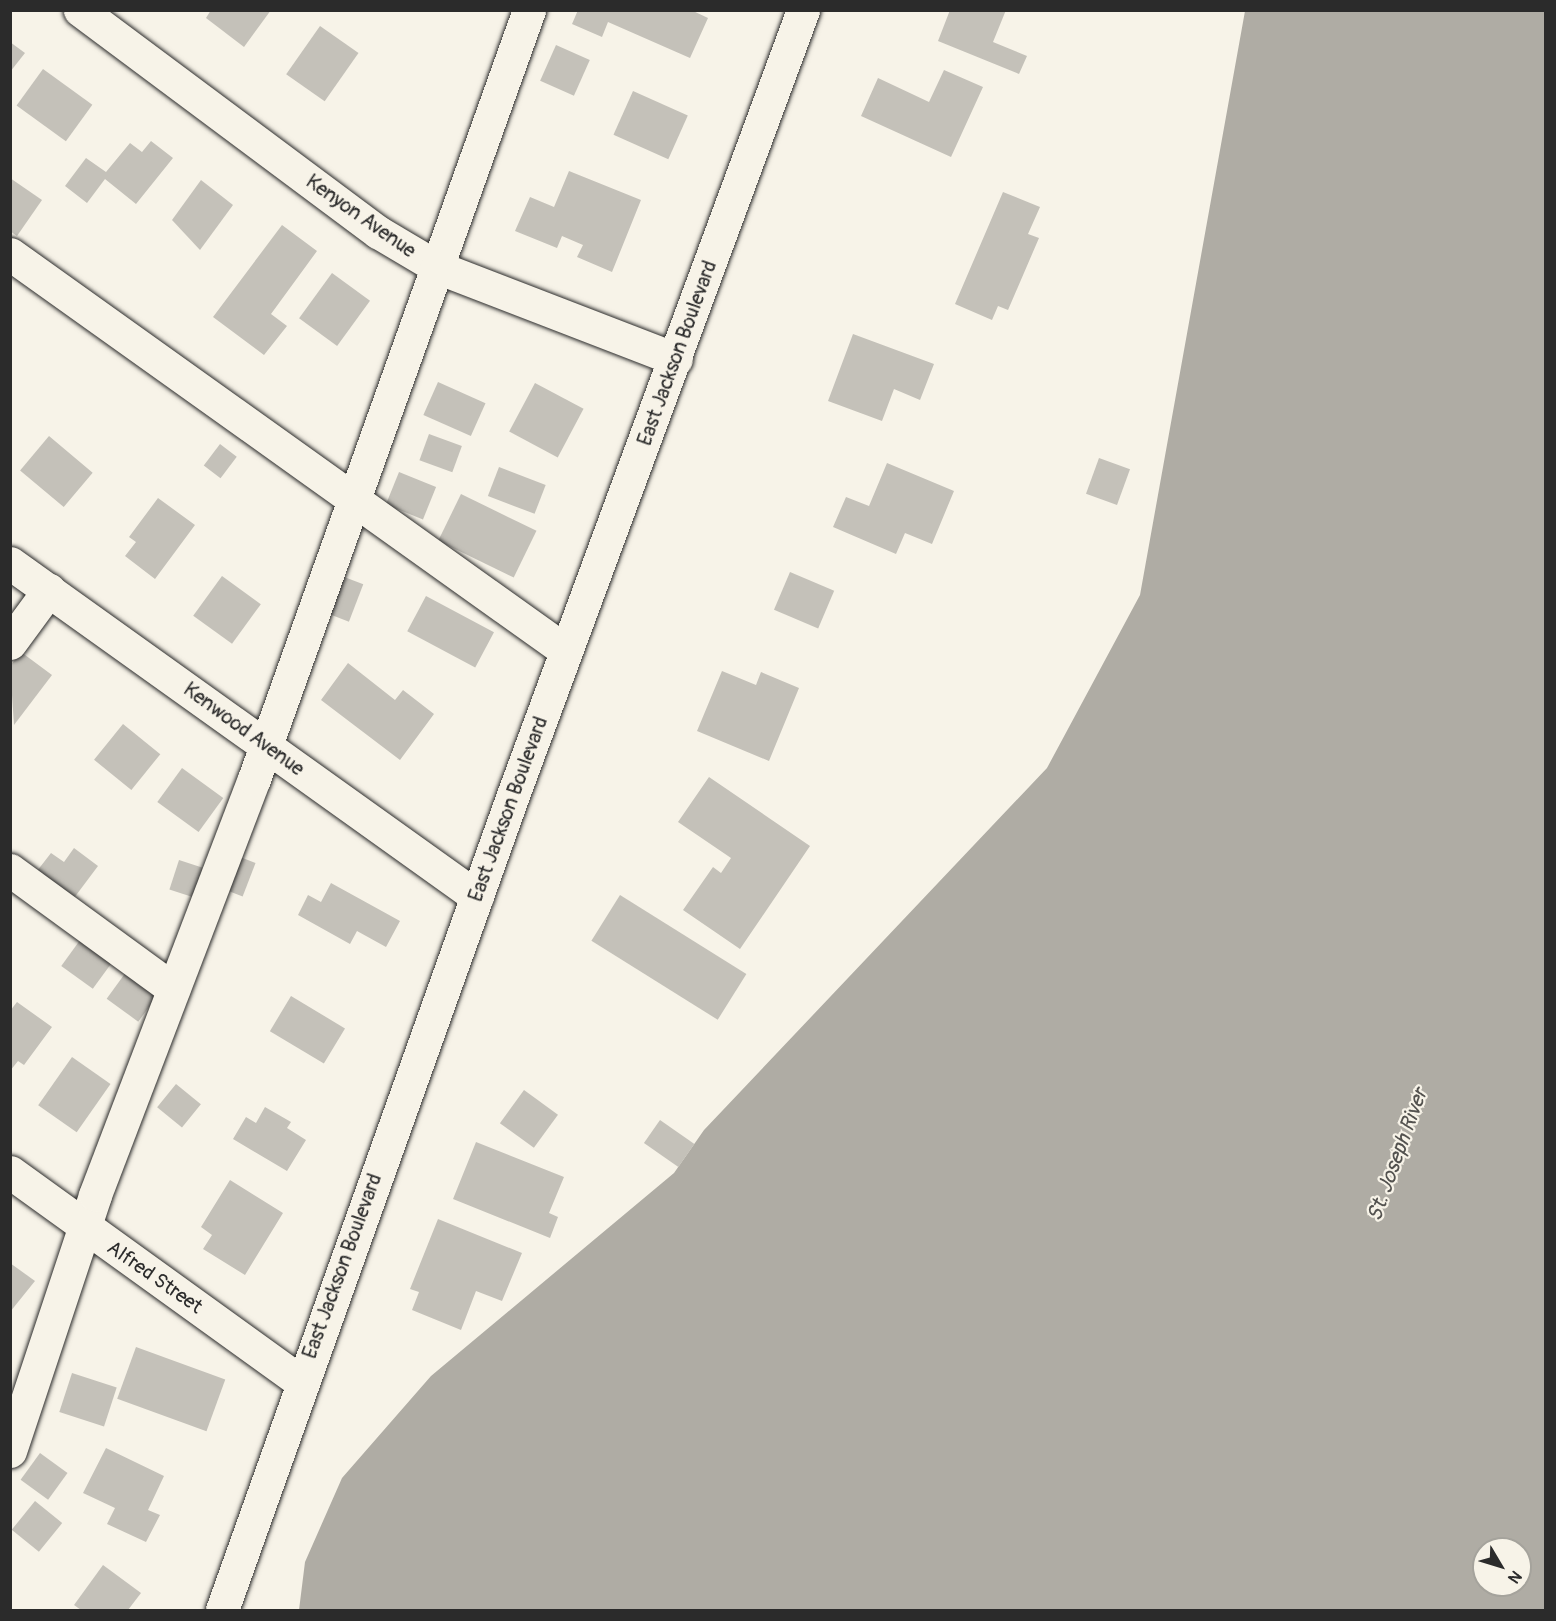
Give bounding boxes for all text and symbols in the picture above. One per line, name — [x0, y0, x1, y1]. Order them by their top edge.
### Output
street label: Kenyon Avenue — [301, 169, 421, 263]
street label: East Jackson Boulevard — [632, 257, 722, 449]
street label: Kenwood Avenue — [179, 677, 309, 781]
street label: East Jackson Boulevard — [463, 713, 553, 905]
water label: St. Joseph River — [1362, 1085, 1434, 1225]
street label: East Jackson Boulevard — [297, 1170, 387, 1362]
street label: Alfred Street — [103, 1235, 207, 1319]
north arrow — [1472, 1537, 1532, 1597]
text: N — [1503, 1566, 1526, 1587]

